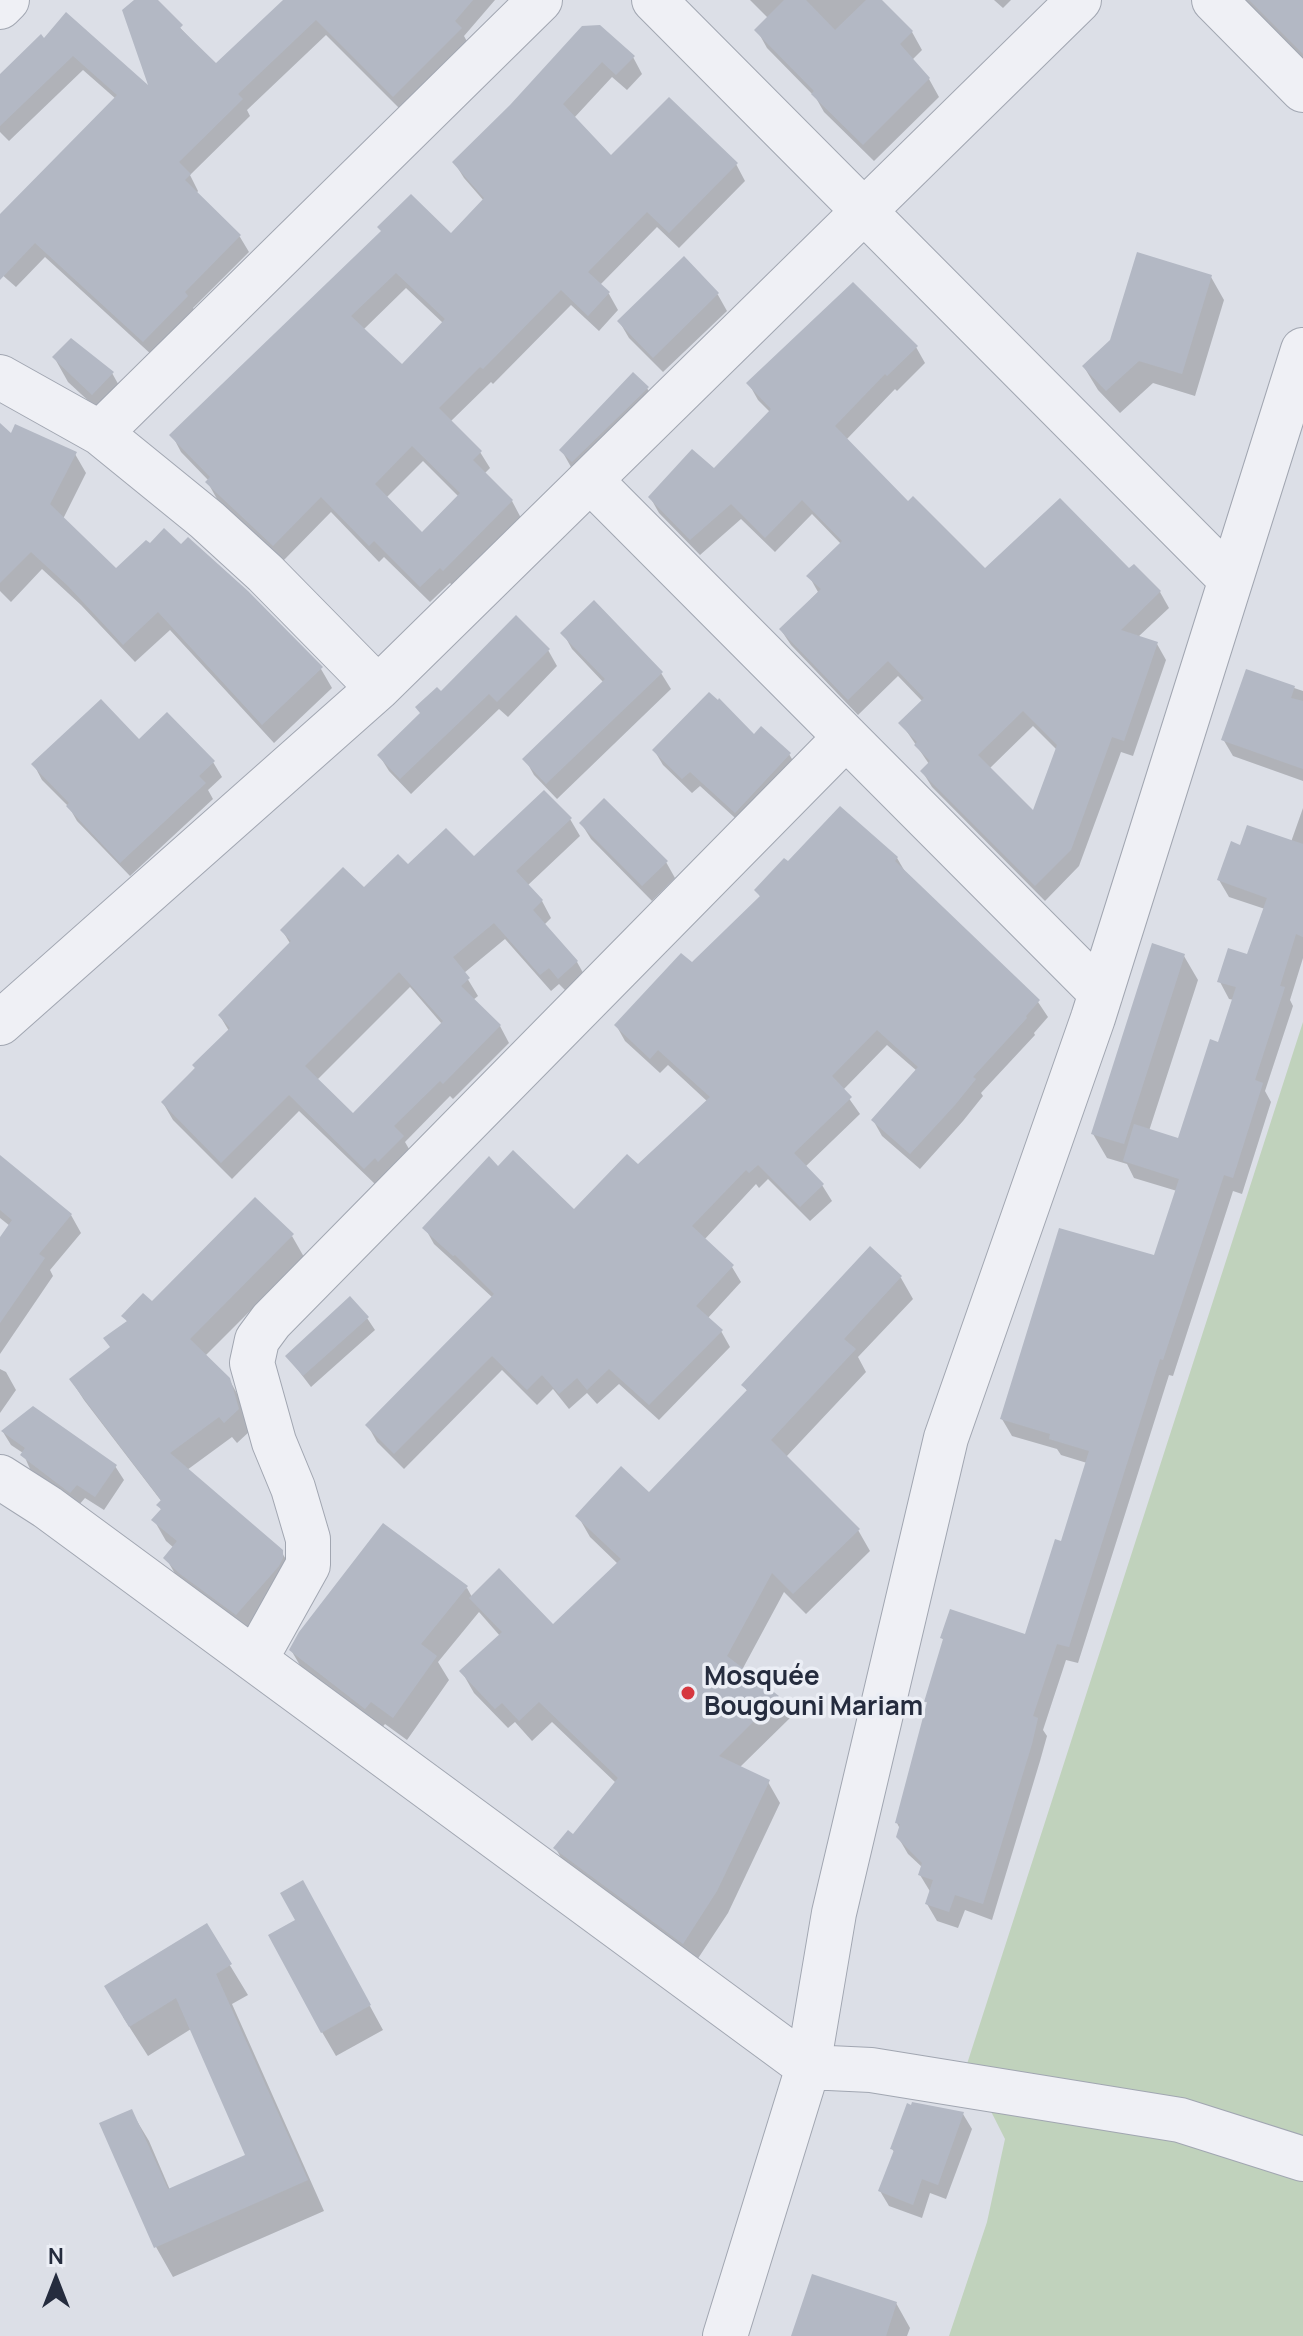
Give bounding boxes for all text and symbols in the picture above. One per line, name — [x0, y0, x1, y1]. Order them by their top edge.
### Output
place label: Mosquée Bougouni Mariam — [704, 1662, 923, 1724]
marker: Mosquée Bougouni Mariam — [679, 1684, 697, 1702]
north arrow — [16, 2240, 96, 2320]
text: N — [48, 2241, 64, 2271]

